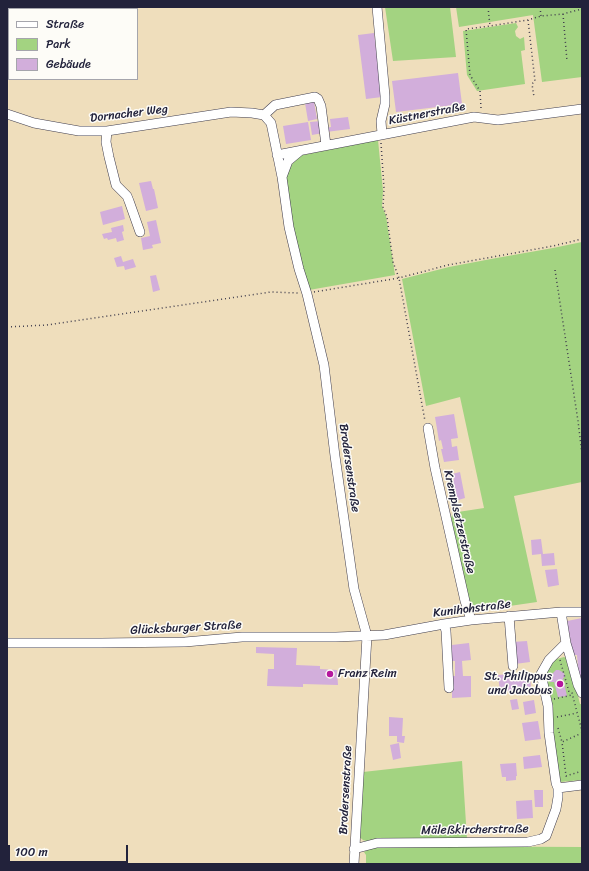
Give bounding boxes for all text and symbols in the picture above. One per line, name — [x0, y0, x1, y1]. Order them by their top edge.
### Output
legend — [8, 8, 138, 80]
text: Straße — [46, 13, 84, 35]
text: Park — [46, 33, 71, 55]
text: Gebäude — [46, 53, 91, 75]
street label: Küstnerstraße — [388, 100, 466, 128]
street label: Dornacher Weg — [89, 102, 169, 126]
street label: Brodersenstraße — [336, 423, 362, 513]
street label: Kremplsetzerstraße — [440, 469, 478, 575]
street label: Kunihohstraße — [432, 597, 512, 621]
street label: Glücksburger Straße — [130, 618, 242, 638]
place label: Franz Reim — [338, 667, 397, 681]
marker: Franz Reim — [325, 669, 335, 679]
place label: St. Philippus und Jakobus — [484, 670, 552, 698]
marker: St. Philippus und Jakobus — [555, 679, 565, 689]
street label: Brodersenstraße — [336, 745, 356, 835]
street label: Mäleßkircherstraße — [421, 822, 529, 838]
scale bar — [10, 837, 130, 863]
text: 100 m — [15, 841, 48, 863]

